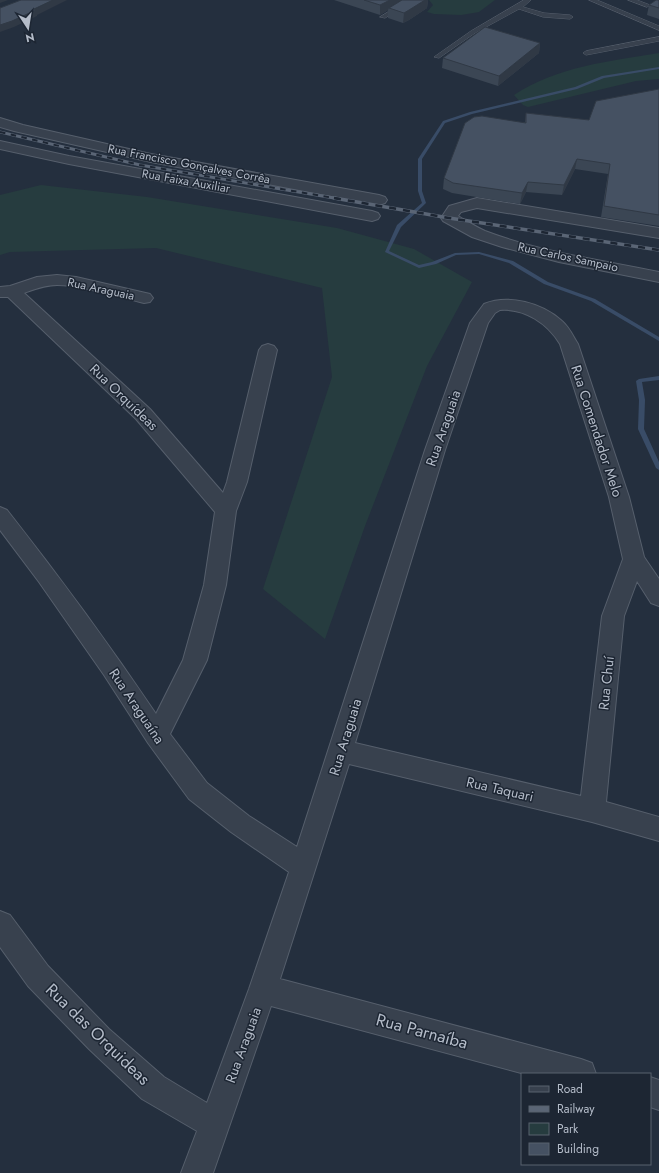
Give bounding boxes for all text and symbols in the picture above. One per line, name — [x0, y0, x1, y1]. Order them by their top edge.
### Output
north arrow — [8, 8, 48, 48]
text: N — [24, 29, 36, 47]
street label: Rua Francisco Gonçalves Corrêa — [106, 139, 272, 189]
street label: Rua Faixa Auxiliar — [140, 164, 232, 198]
street label: Rua Carlos Sampaio — [516, 238, 620, 277]
street label: Rua Araguaia — [66, 273, 136, 305]
street label: Rua Orquídeas — [85, 359, 163, 435]
street label: Rua Comendador Melo — [566, 362, 628, 500]
street label: Rua Araguaia — [421, 387, 465, 469]
street label: Rua Chuí — [593, 654, 619, 711]
street label: Rua Araguaína — [104, 664, 170, 748]
street label: Rua Araguaia — [324, 696, 366, 778]
street label: Rua Taquari — [464, 772, 536, 806]
street label: Rua das Orquideas — [40, 978, 156, 1090]
street label: Rua Araguaia — [220, 1004, 266, 1086]
street label: Rua Parnaíba — [374, 1007, 470, 1055]
legend — [521, 1073, 651, 1165]
text: Road — [557, 1080, 583, 1098]
text: Railway — [557, 1100, 595, 1118]
text: Park — [557, 1120, 579, 1138]
text: Building — [557, 1140, 599, 1158]

